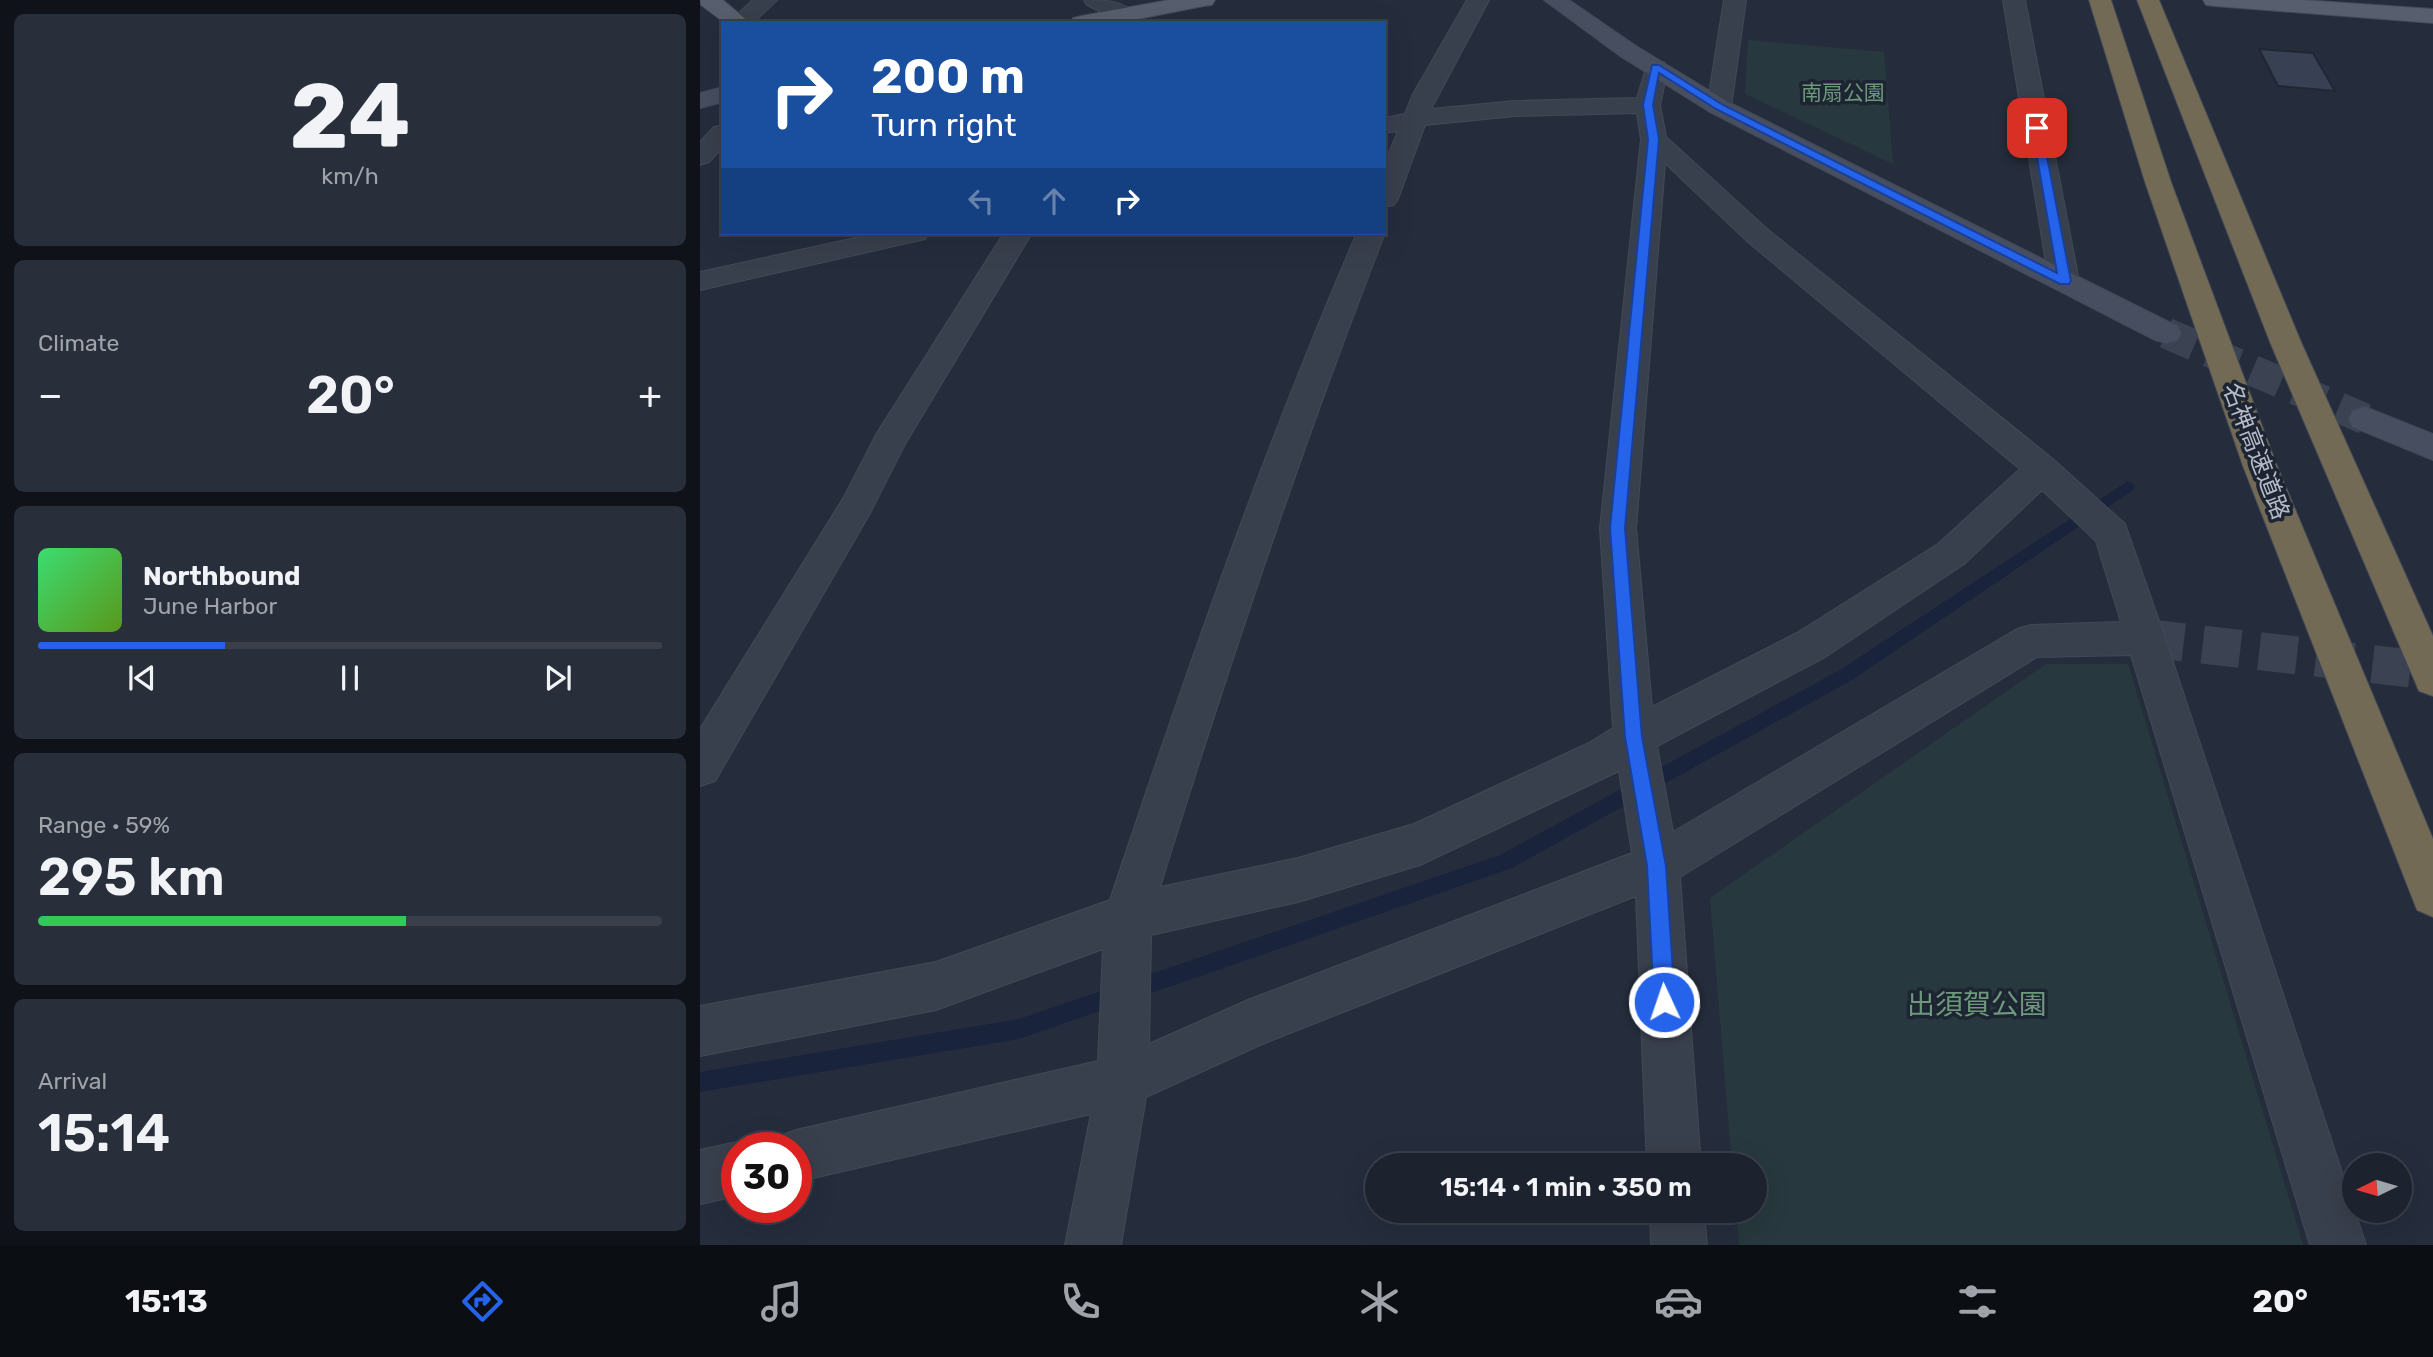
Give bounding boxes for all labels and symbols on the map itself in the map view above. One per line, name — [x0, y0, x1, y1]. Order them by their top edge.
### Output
park label: 南扇公園 — [1801, 80, 1885, 105]
pin — [2007, 98, 2067, 158]
street label: 名神高速道路 — [2217, 379, 2295, 523]
position arrow — [1627, 965, 1701, 1039]
park label: 出須賀公園 — [1907, 988, 2047, 1021]
speed limit sign: 30 — [721, 1132, 812, 1223]
north arrow — [2342, 1153, 2412, 1223]

